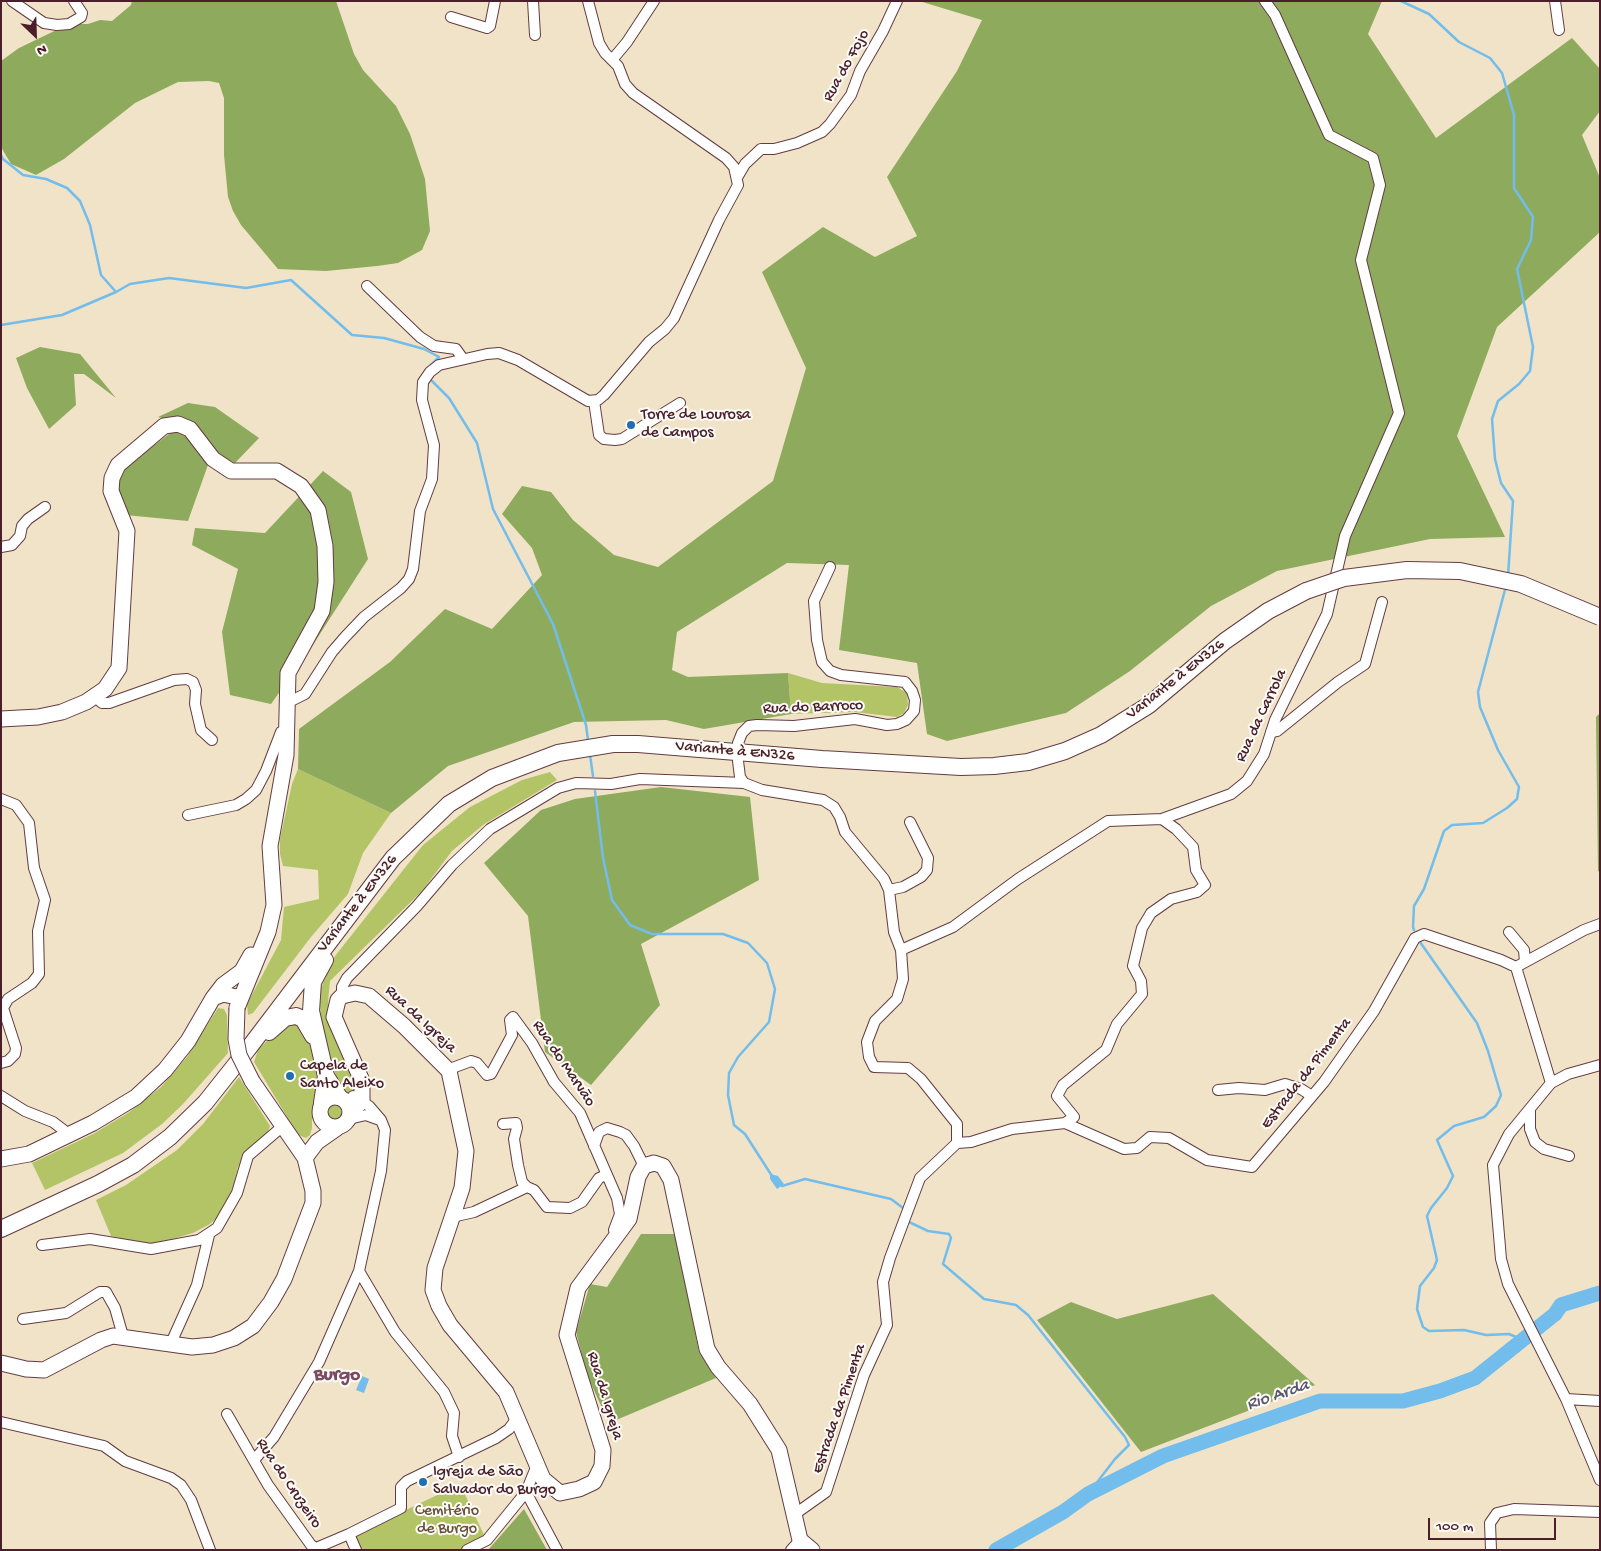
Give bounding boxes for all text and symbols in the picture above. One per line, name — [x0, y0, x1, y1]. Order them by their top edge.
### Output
north arrow — [10, 10, 60, 60]
street label: Rua do Fojo — [819, 27, 875, 105]
text: N — [34, 40, 49, 59]
place label: Torre de Lourosa de Campos — [641, 406, 751, 444]
marker: Torre de Lourosa de Campos — [625, 419, 637, 431]
street label: Variante à EN326 — [1123, 636, 1229, 724]
street label: Rua da Carrola — [1232, 667, 1292, 765]
street label: Rua do Barroco — [762, 697, 864, 719]
street label: Variante à EN326 — [675, 737, 795, 767]
street label: Variante à EN326 — [314, 851, 402, 957]
street label: Rua da Igreja — [380, 982, 460, 1058]
street label: Estrada da Pimenta — [1258, 1015, 1356, 1133]
street label: Rua do Marvão — [527, 1017, 599, 1111]
place label: Capela de Santo Aleixo — [300, 1057, 384, 1095]
marker: Capela de Santo Aleixo — [284, 1070, 296, 1082]
street label: Estrada da Pimenta — [809, 1342, 871, 1476]
street label: Rua da Igreja — [582, 1350, 626, 1442]
district label: Burgo — [314, 1365, 360, 1387]
water label: Rio Arda — [1244, 1375, 1312, 1417]
street label: Rua do Cruzeiro — [251, 1435, 325, 1533]
place label: Igreja de São Salvador do Burgo — [433, 1463, 556, 1501]
marker: Igreja de São Salvador do Burgo — [417, 1476, 429, 1488]
park label: Cemitério de Burgo — [415, 1502, 479, 1540]
scale bar — [1431, 1508, 1558, 1540]
text: 100 m — [1436, 1518, 1473, 1536]

